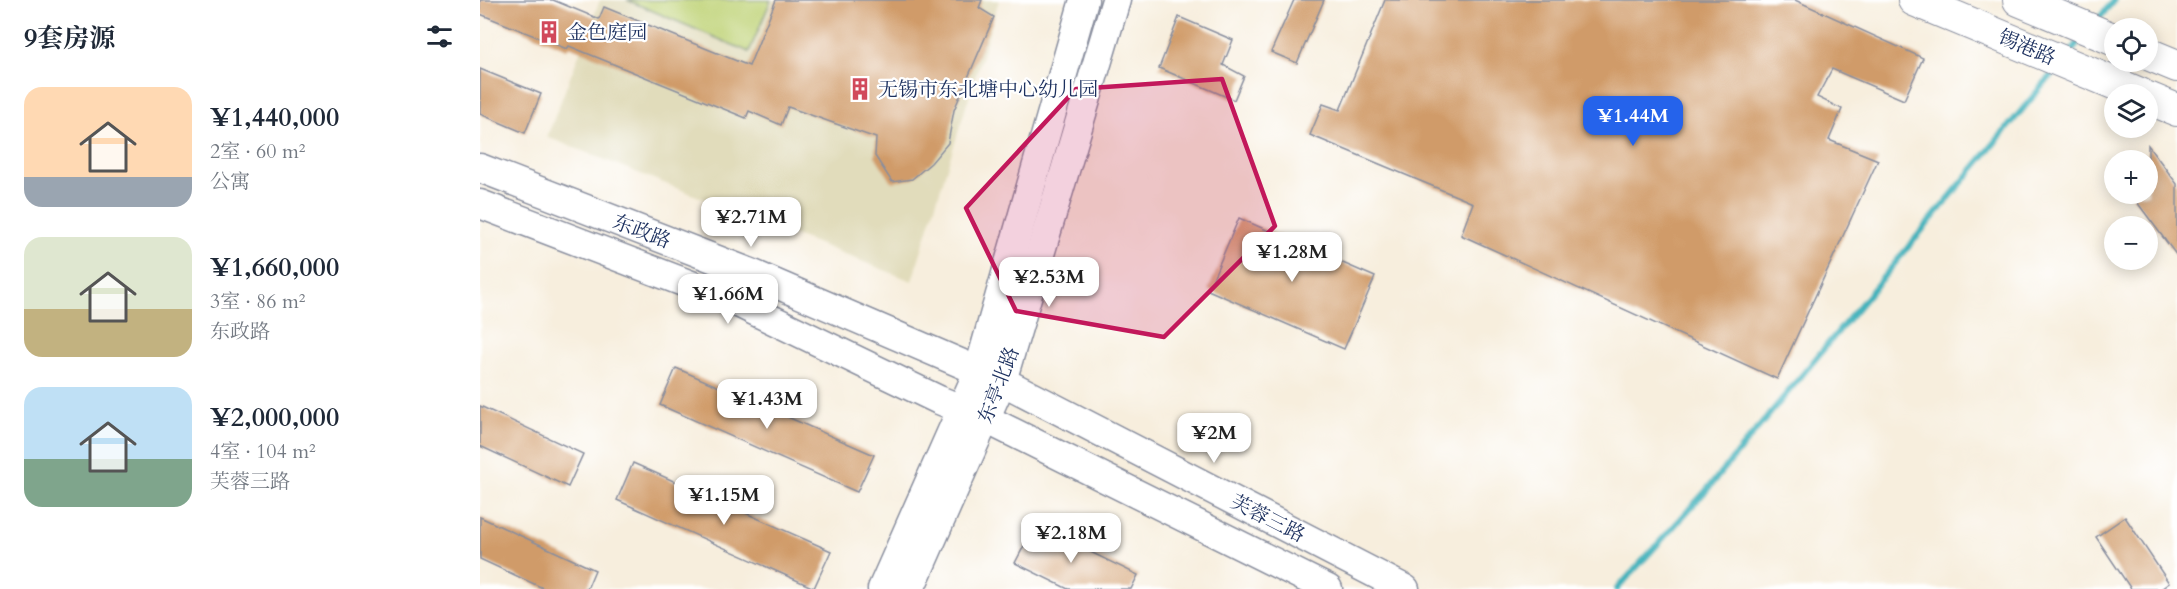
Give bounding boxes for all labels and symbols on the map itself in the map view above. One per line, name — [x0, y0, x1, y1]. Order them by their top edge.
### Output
building icon: 金色庭园 — [536, 19, 562, 45]
place label: 金色庭园 — [567, 19, 647, 46]
street label: 锡港路 — [1994, 23, 2060, 72]
building icon: 无锡市东北塘中心幼儿园 — [847, 76, 873, 102]
place label: 无锡市东北塘中心幼儿园 — [878, 76, 1098, 103]
pin: ¥1.44M — [1584, 96, 1682, 147]
pin: ¥2.71M — [702, 197, 800, 248]
street label: 东政路 — [609, 208, 675, 255]
pin: ¥1.28M — [1243, 232, 1341, 283]
pin: ¥2.53M — [1000, 257, 1098, 308]
pin: ¥1.66M — [679, 274, 777, 325]
street label: 东亭北路 — [972, 343, 1025, 427]
pin: ¥1.43M — [718, 379, 816, 430]
pin: ¥2M — [1185, 413, 1243, 464]
pin: ¥1.15M — [675, 475, 773, 526]
street label: 芙蓉三路 — [1226, 488, 1310, 549]
pin: ¥2.18M — [1022, 513, 1120, 564]

